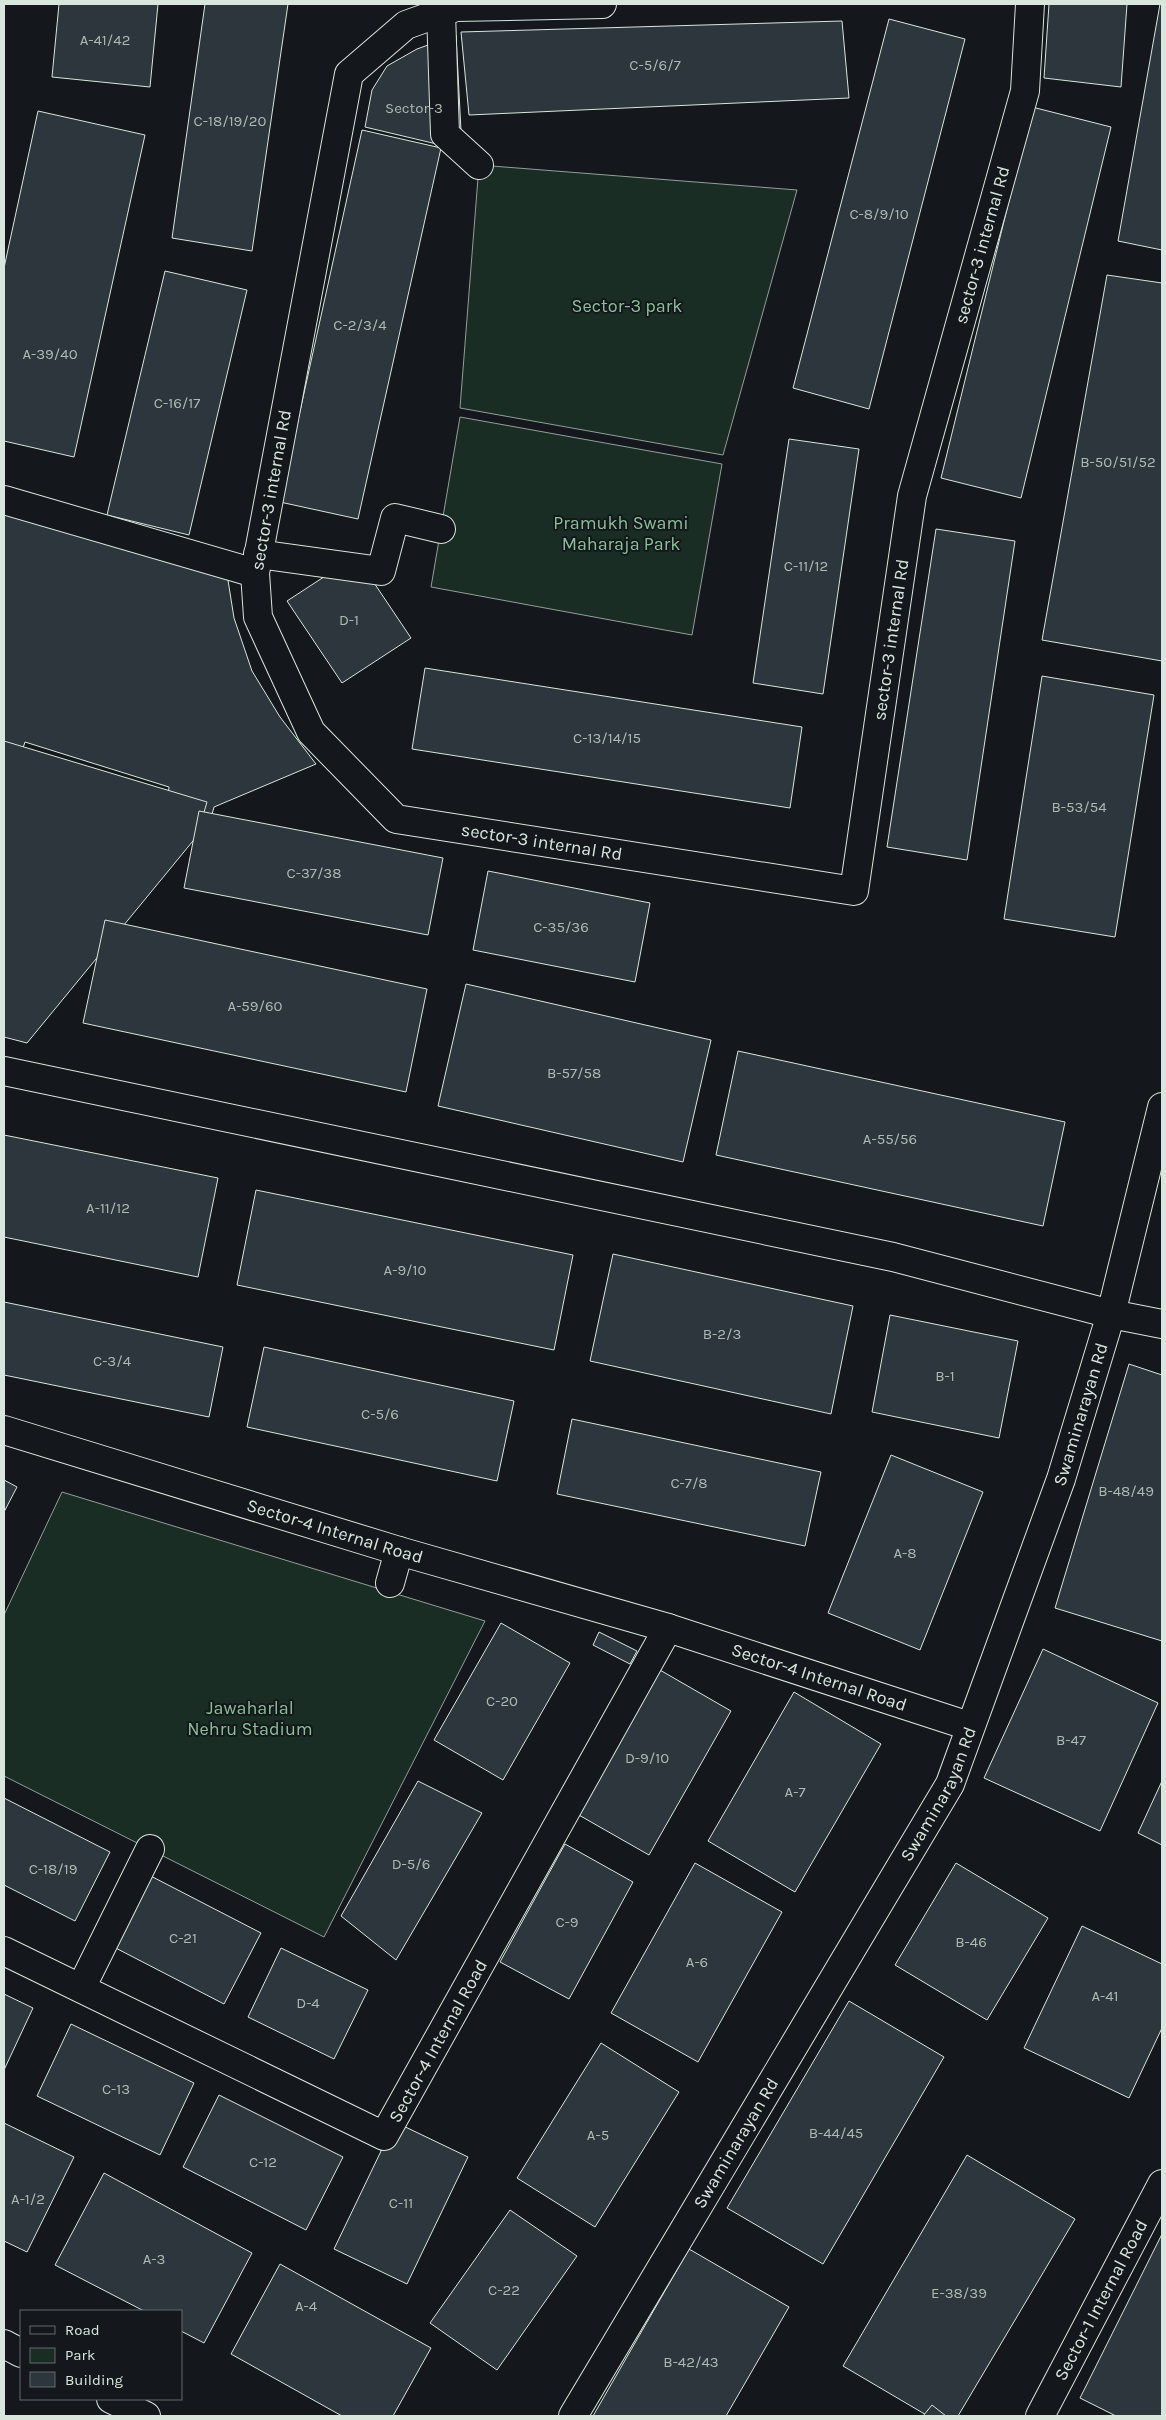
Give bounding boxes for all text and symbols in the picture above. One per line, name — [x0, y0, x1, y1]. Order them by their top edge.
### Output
house number: A-41/42 — [80, 31, 130, 49]
house number: C-5/6/7 — [629, 56, 681, 74]
house number: Sector-3 — [385, 99, 443, 117]
house number: C-18/19/20 — [194, 112, 266, 130]
street label: sector-3 internal Rd — [950, 163, 1015, 326]
house number: C-8/9/10 — [849, 205, 909, 223]
park label: Sector-3 park — [572, 295, 682, 317]
house number: C-2/3/4 — [333, 316, 387, 334]
house number: A-39/40 — [22, 345, 78, 363]
house number: C-16/17 — [154, 394, 200, 412]
street label: sector-3 internal Rd — [246, 408, 296, 572]
house number: B-50/51/52 — [1080, 453, 1156, 471]
park label: Pramukh Swami Maharaja Park — [553, 512, 689, 555]
house number: C-11/12 — [784, 557, 828, 575]
street label: sector-3 internal Rd — [868, 558, 914, 722]
house number: D-1 — [339, 611, 359, 629]
house number: C-13/14/15 — [573, 729, 641, 747]
house number: B-53/54 — [1051, 798, 1107, 816]
street label: sector-3 internal Rd — [460, 818, 624, 865]
house number: C-37/38 — [287, 864, 341, 882]
house number: C-35/36 — [533, 918, 589, 936]
house number: A-59/60 — [228, 997, 283, 1015]
house number: B-57/58 — [547, 1064, 601, 1082]
house number: A-55/56 — [863, 1130, 917, 1148]
house number: A-11/12 — [86, 1199, 130, 1217]
house number: A-9/10 — [384, 1261, 427, 1279]
house number: B-2/3 — [703, 1325, 741, 1343]
street label: Swaminarayan Rd — [1048, 1340, 1113, 1489]
house number: C-3/4 — [93, 1352, 132, 1370]
house number: B-1 — [935, 1367, 955, 1385]
house number: C-5/6 — [361, 1405, 399, 1423]
house number: C-7/8 — [670, 1474, 708, 1492]
house number: B-48/49 — [1098, 1482, 1154, 1500]
street label: Sector-4 Internal Road — [244, 1494, 426, 1568]
house number: A-8 — [893, 1544, 917, 1562]
street label: Sector-4 Internal Road — [729, 1638, 910, 1716]
house number: C-20 — [486, 1692, 518, 1710]
park label: Jawaharlal Nehru Stadium — [187, 1697, 313, 1740]
street label: Swaminarayan Rd — [895, 1724, 981, 1865]
house number: B-47 — [1056, 1731, 1086, 1749]
house number: D-9/10 — [625, 1749, 669, 1767]
house number: A-7 — [785, 1783, 805, 1801]
house number: D-5/6 — [392, 1855, 430, 1873]
house number: C-18/19 — [29, 1860, 77, 1878]
house number: C-9 — [555, 1913, 579, 1931]
house number: C-21 — [169, 1929, 197, 1947]
house number: B-46 — [955, 1933, 987, 1951]
house number: A-6 — [686, 1953, 708, 1971]
street label: Sector-4 Internal Road — [384, 1956, 492, 2126]
house number: A-41 — [1091, 1987, 1119, 2005]
house number: D-4 — [296, 1994, 320, 2012]
street label: Swaminarayan Rd — [688, 2074, 783, 2212]
house number: C-13 — [102, 2080, 130, 2098]
house number: B-44/45 — [809, 2124, 863, 2142]
house number: A-5 — [587, 2126, 609, 2144]
house number: C-12 — [249, 2153, 277, 2171]
house number: A-1/2 — [11, 2190, 45, 2208]
house number: C-11 — [389, 2194, 413, 2212]
street label: Sector-1 Internal Road — [1050, 2216, 1152, 2384]
house number: A-3 — [143, 2250, 165, 2268]
house number: C-22 — [488, 2281, 520, 2299]
house number: E-38/39 — [931, 2284, 987, 2302]
house number: A-4 — [295, 2297, 318, 2315]
legend — [20, 2310, 182, 2400]
text: Road — [65, 2321, 100, 2339]
text: Park — [65, 2346, 95, 2364]
house number: B-42/43 — [663, 2353, 719, 2371]
text: Building — [65, 2371, 123, 2389]

